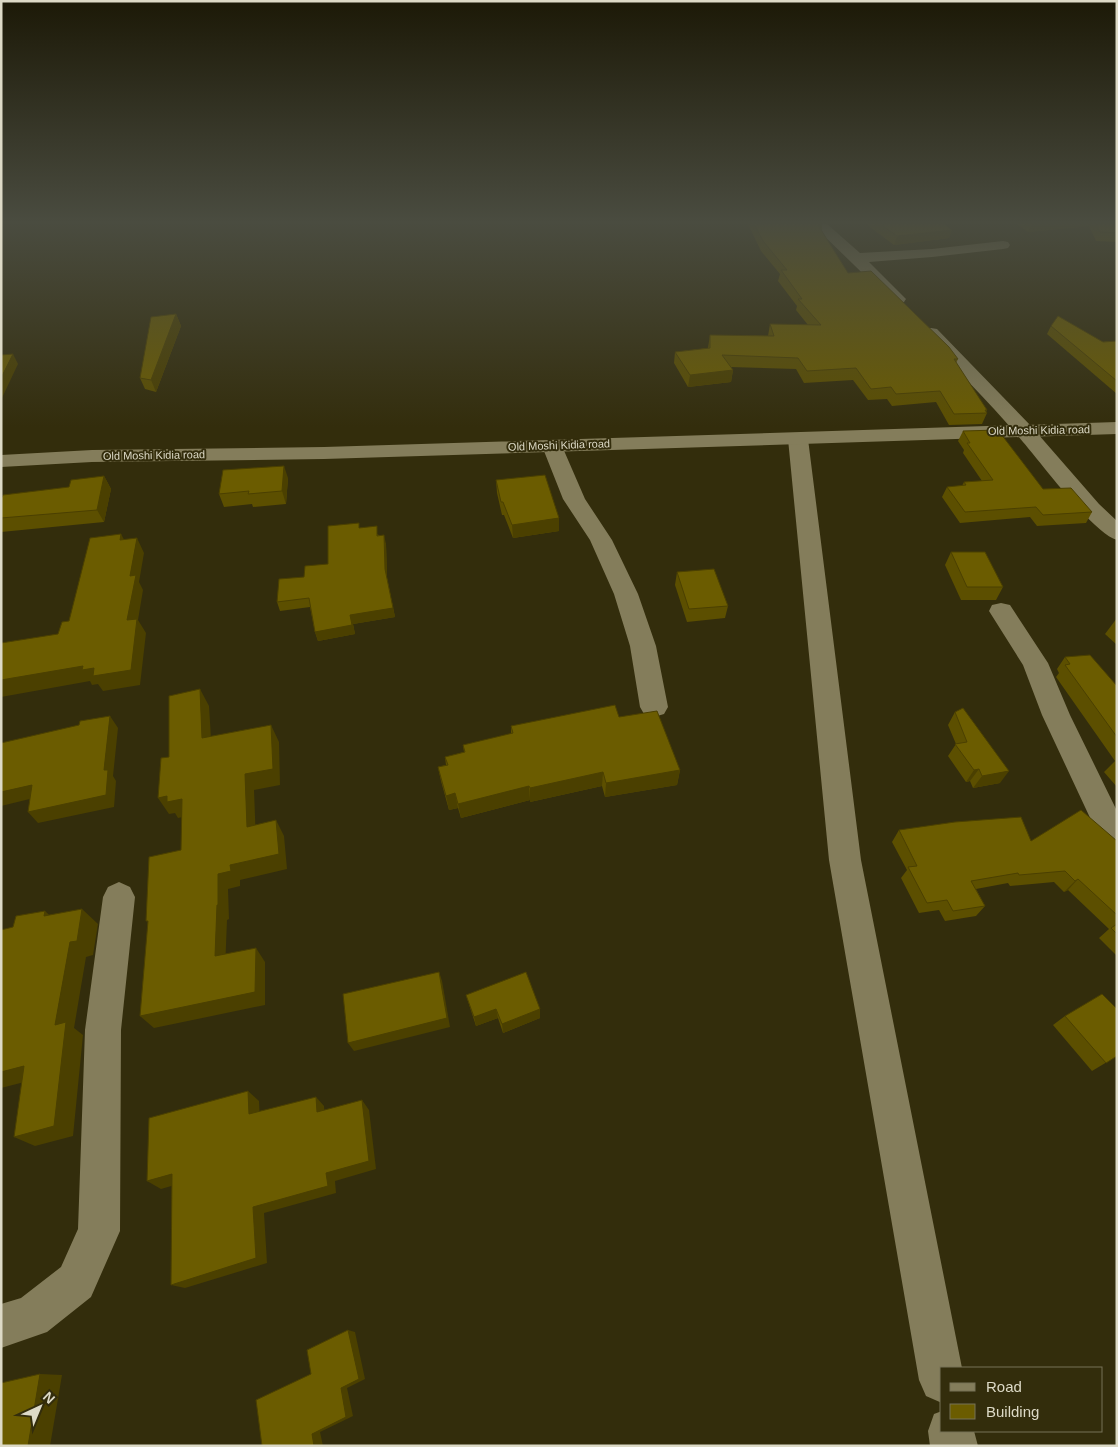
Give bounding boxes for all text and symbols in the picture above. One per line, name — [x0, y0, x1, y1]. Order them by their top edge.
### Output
street label: Old Moshi Kidia road — [988, 423, 1090, 437]
street label: Old Moshi Kidia road — [508, 437, 610, 453]
street label: Old Moshi Kidia road — [103, 448, 205, 462]
legend — [940, 1367, 1103, 1432]
text: Road — [986, 1378, 1022, 1395]
north arrow — [15, 1382, 65, 1432]
text: N — [40, 1388, 58, 1407]
text: Building — [986, 1403, 1039, 1420]

